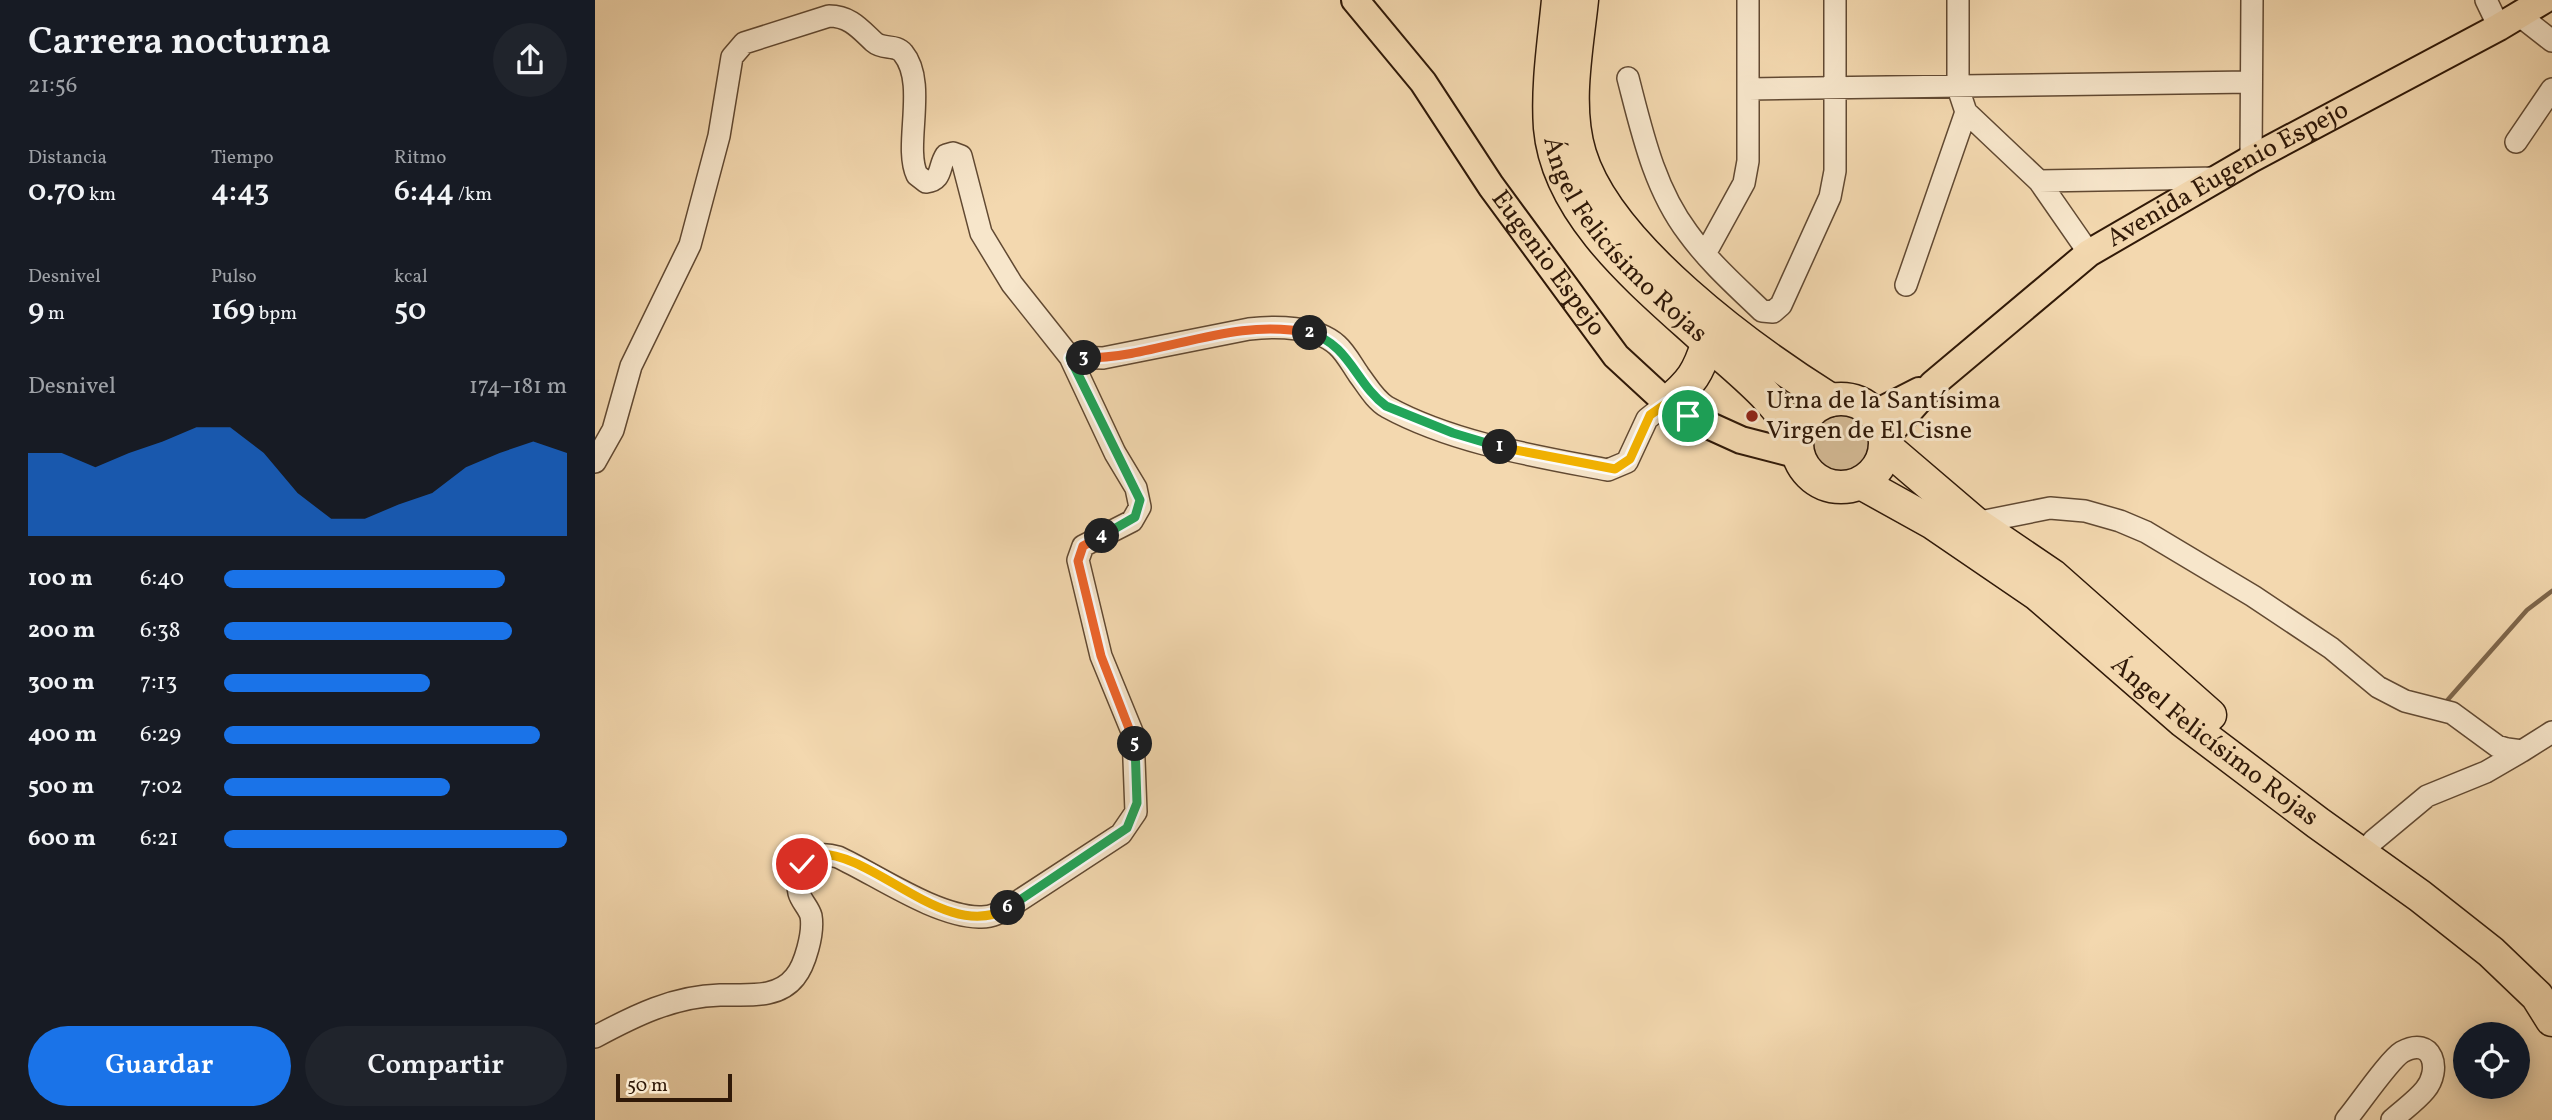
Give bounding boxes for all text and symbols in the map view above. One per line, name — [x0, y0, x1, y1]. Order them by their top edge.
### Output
text: Carrera nocturna — [28, 17, 331, 70]
button: share — [493, 23, 567, 97]
text: 21:56 — [28, 70, 77, 102]
street label: Avenida Eugenio Espejo — [2100, 92, 2355, 257]
street label: Ángel Felicísimo Rojas — [1533, 133, 1715, 351]
text: Distancia — [28, 145, 107, 171]
text: Tiempo — [211, 145, 274, 171]
text: Ritmo — [394, 145, 446, 171]
text: 0.70 — [28, 171, 85, 213]
text: 4:43 — [211, 171, 269, 213]
text: 6:44 — [394, 171, 454, 213]
text: km — [85, 182, 116, 208]
text: /km — [454, 182, 492, 208]
street label: Eugenio Espejo — [1482, 183, 1614, 344]
text: Desnivel — [28, 264, 101, 290]
text: Pulso — [211, 264, 257, 290]
text: kcal — [394, 264, 428, 290]
text: 9 — [28, 290, 44, 332]
text: 169 — [211, 290, 255, 332]
text: 50 — [394, 290, 426, 332]
text: m — [44, 301, 65, 327]
text: bpm — [255, 301, 297, 327]
pin: 2 — [1293, 316, 1327, 350]
text: 2 — [1305, 319, 1314, 345]
pin: 3 — [1067, 340, 1101, 376]
text: 3 — [1079, 344, 1088, 370]
text: Desnivel — [28, 371, 116, 403]
text: 174–181 m — [469, 371, 567, 403]
place label: Urna de la Santísima Virgen de El Cisne — [1766, 383, 2001, 449]
pin — [1658, 386, 1718, 446]
icon: arrive — [1669, 397, 1707, 435]
marker: Urna de la Santísima Virgen de El Cisne — [1744, 408, 1760, 424]
pin: 1 — [1483, 430, 1517, 464]
text: 1 — [1496, 433, 1503, 459]
pin: 4 — [1085, 518, 1119, 554]
text: 4 — [1096, 522, 1107, 548]
text: 100 m — [28, 563, 93, 595]
text: 6:40 — [140, 563, 184, 595]
text: 200 m — [28, 615, 95, 647]
text: 6:38 — [140, 615, 181, 647]
street label: Ángel Felicísimo Rojas — [2102, 648, 2326, 835]
text: 300 m — [28, 667, 95, 699]
text: 7:13 — [140, 667, 177, 699]
text: 400 m — [28, 719, 97, 751]
text: 6:29 — [140, 719, 181, 751]
pin: 5 — [1117, 726, 1153, 762]
text: 5 — [1130, 730, 1139, 756]
text: 500 m — [28, 771, 94, 803]
text: 7:02 — [140, 771, 183, 803]
text: 600 m — [28, 823, 96, 855]
text: 6:21 — [140, 823, 178, 855]
pin — [772, 834, 832, 894]
icon: check — [783, 845, 821, 883]
pin: 6 — [991, 890, 1025, 926]
text: 6 — [1002, 894, 1013, 920]
map controls — [2453, 1022, 2530, 1099]
button: locate — [2453, 1022, 2530, 1099]
button: Guardar — [28, 1026, 291, 1106]
button: Compartir — [305, 1026, 567, 1106]
scale bar — [616, 1071, 731, 1103]
text: 50 m — [627, 1073, 668, 1099]

